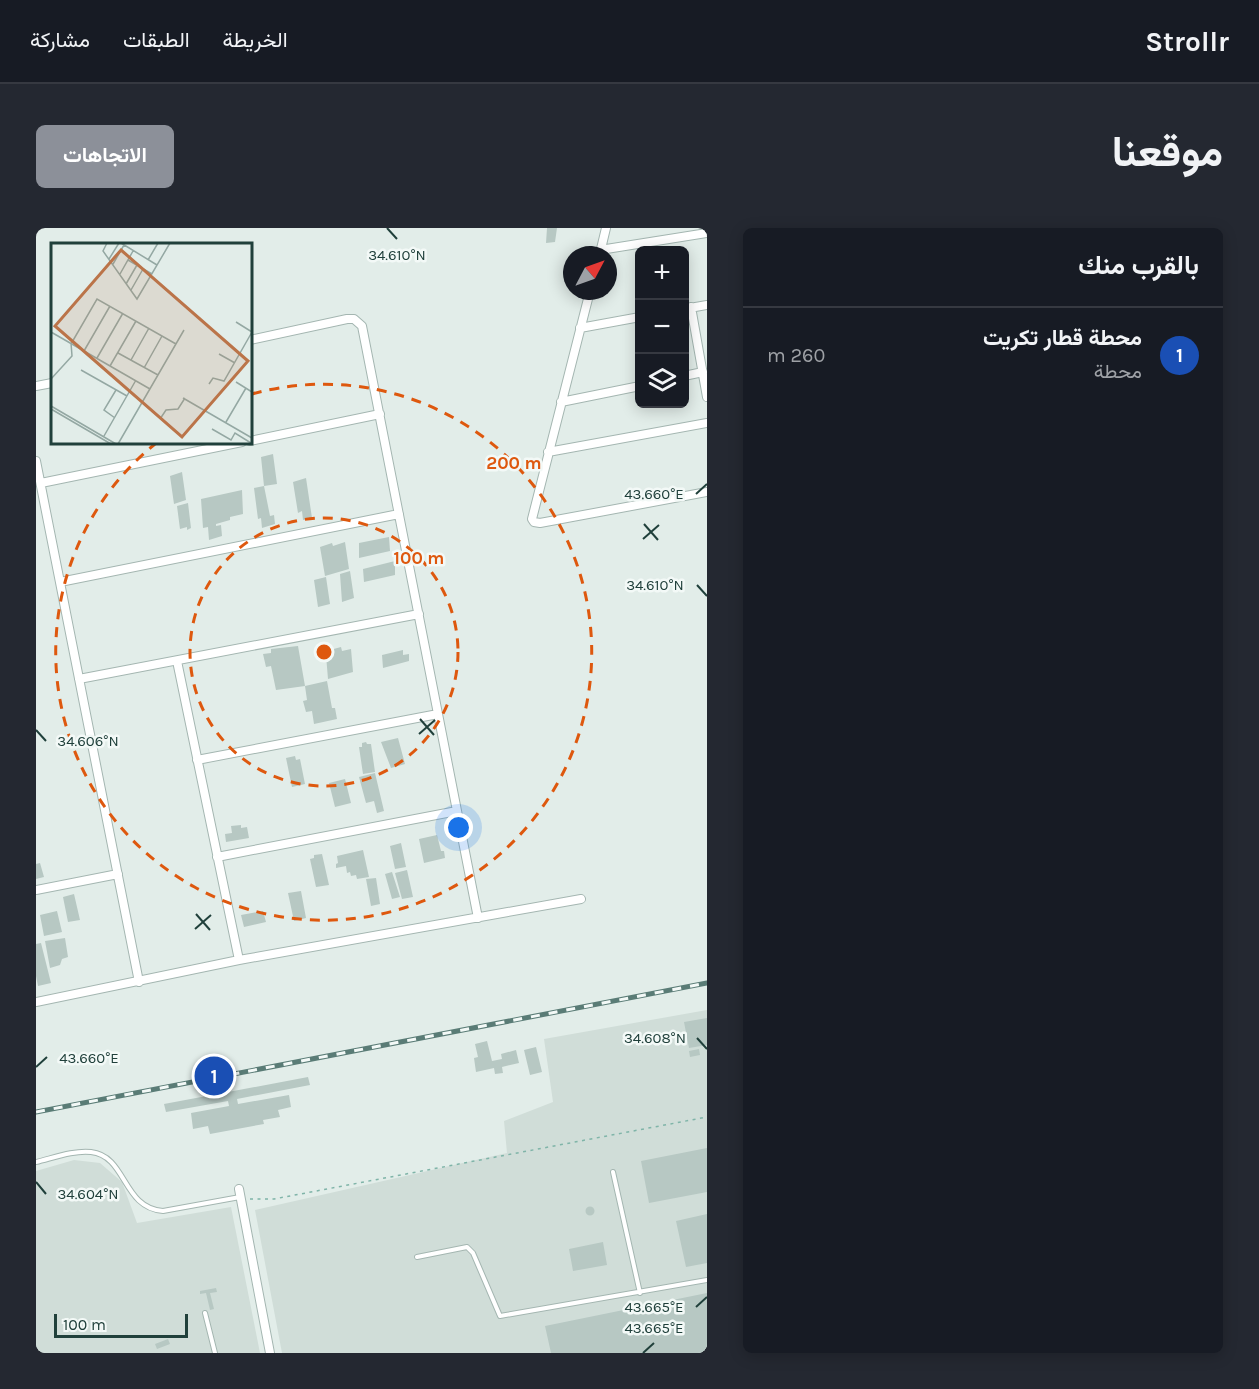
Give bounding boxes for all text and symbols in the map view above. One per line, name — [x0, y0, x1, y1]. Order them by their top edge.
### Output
text: Strollr — [1145, 25, 1229, 58]
text: مشاركة — [30, 28, 90, 52]
text: الطبقات — [123, 28, 190, 52]
text: الخريطة — [223, 28, 288, 52]
button: الاتجاهات — [36, 125, 174, 188]
text: موقعنا — [1112, 127, 1223, 177]
inset map — [51, 243, 252, 444]
text: 34.610°N — [368, 246, 426, 264]
north arrow — [563, 246, 617, 300]
map controls — [635, 246, 689, 408]
button: + — [635, 246, 689, 300]
text: بالقرب منك — [1078, 250, 1199, 281]
button: − — [635, 300, 689, 354]
text: محطة قطار تكريت — [983, 325, 1142, 351]
text: 260 m — [767, 344, 825, 367]
text: 1 — [1176, 344, 1183, 367]
button: layers — [635, 354, 689, 408]
text: محطة — [1094, 360, 1142, 383]
text: 200 m — [486, 452, 542, 474]
text: 43.660°E — [624, 485, 684, 503]
text: 100 m — [394, 547, 444, 569]
text: 34.610°N — [626, 576, 684, 594]
centre of rings — [314, 642, 334, 662]
text: 34.606°N — [57, 732, 119, 750]
your location — [444, 813, 473, 842]
text: 34.608°N — [624, 1029, 686, 1047]
text: 43.660°E — [59, 1049, 119, 1067]
pin: 1 — [194, 1054, 234, 1098]
text: 34.604°N — [57, 1185, 119, 1203]
text: 43.665°E — [624, 1298, 684, 1316]
scale bar — [54, 1311, 188, 1338]
text: 100 m — [63, 1315, 106, 1334]
text: 43.665°E — [624, 1319, 684, 1337]

